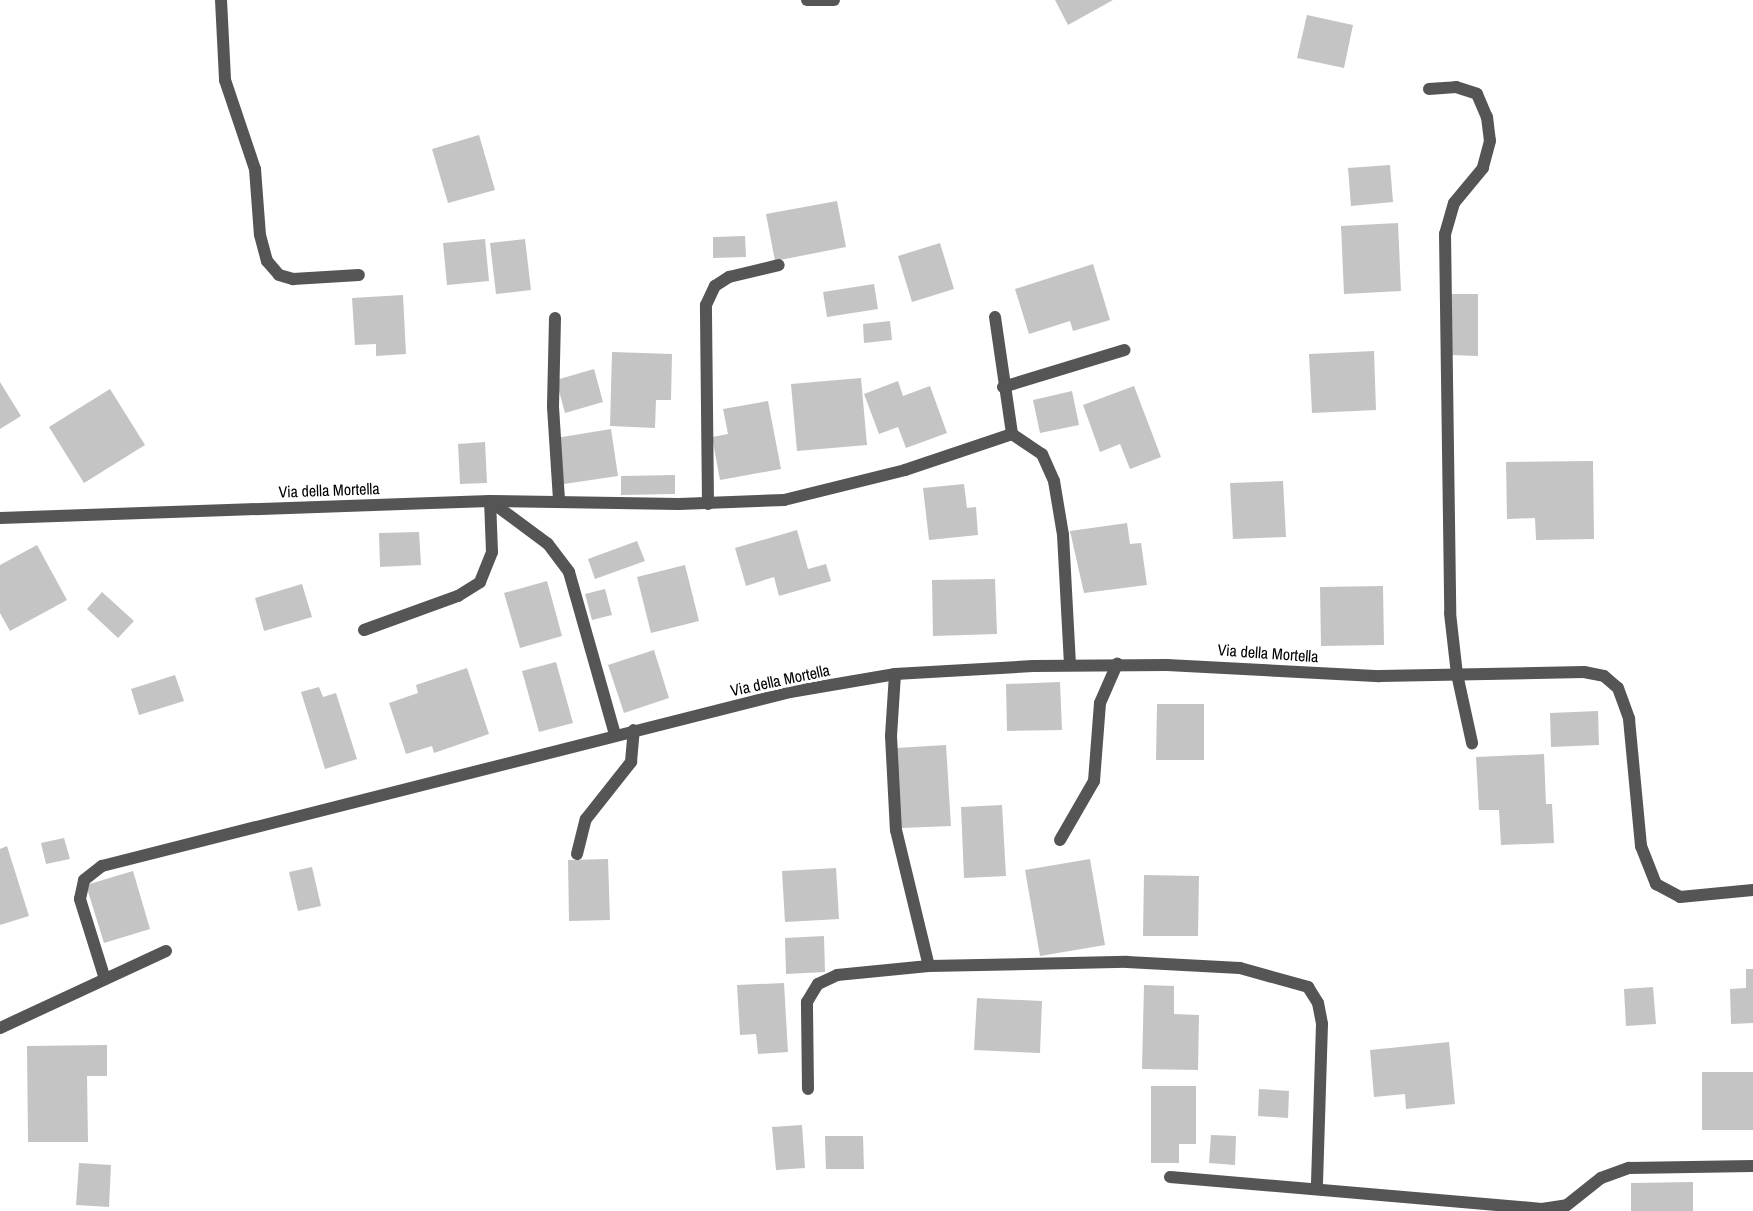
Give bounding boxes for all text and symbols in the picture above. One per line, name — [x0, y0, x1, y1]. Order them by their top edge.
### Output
street label: Via della Mortella — [278, 479, 380, 501]
street label: Via della Mortella — [1217, 640, 1319, 666]
street label: Via della Mortella — [729, 660, 831, 700]

